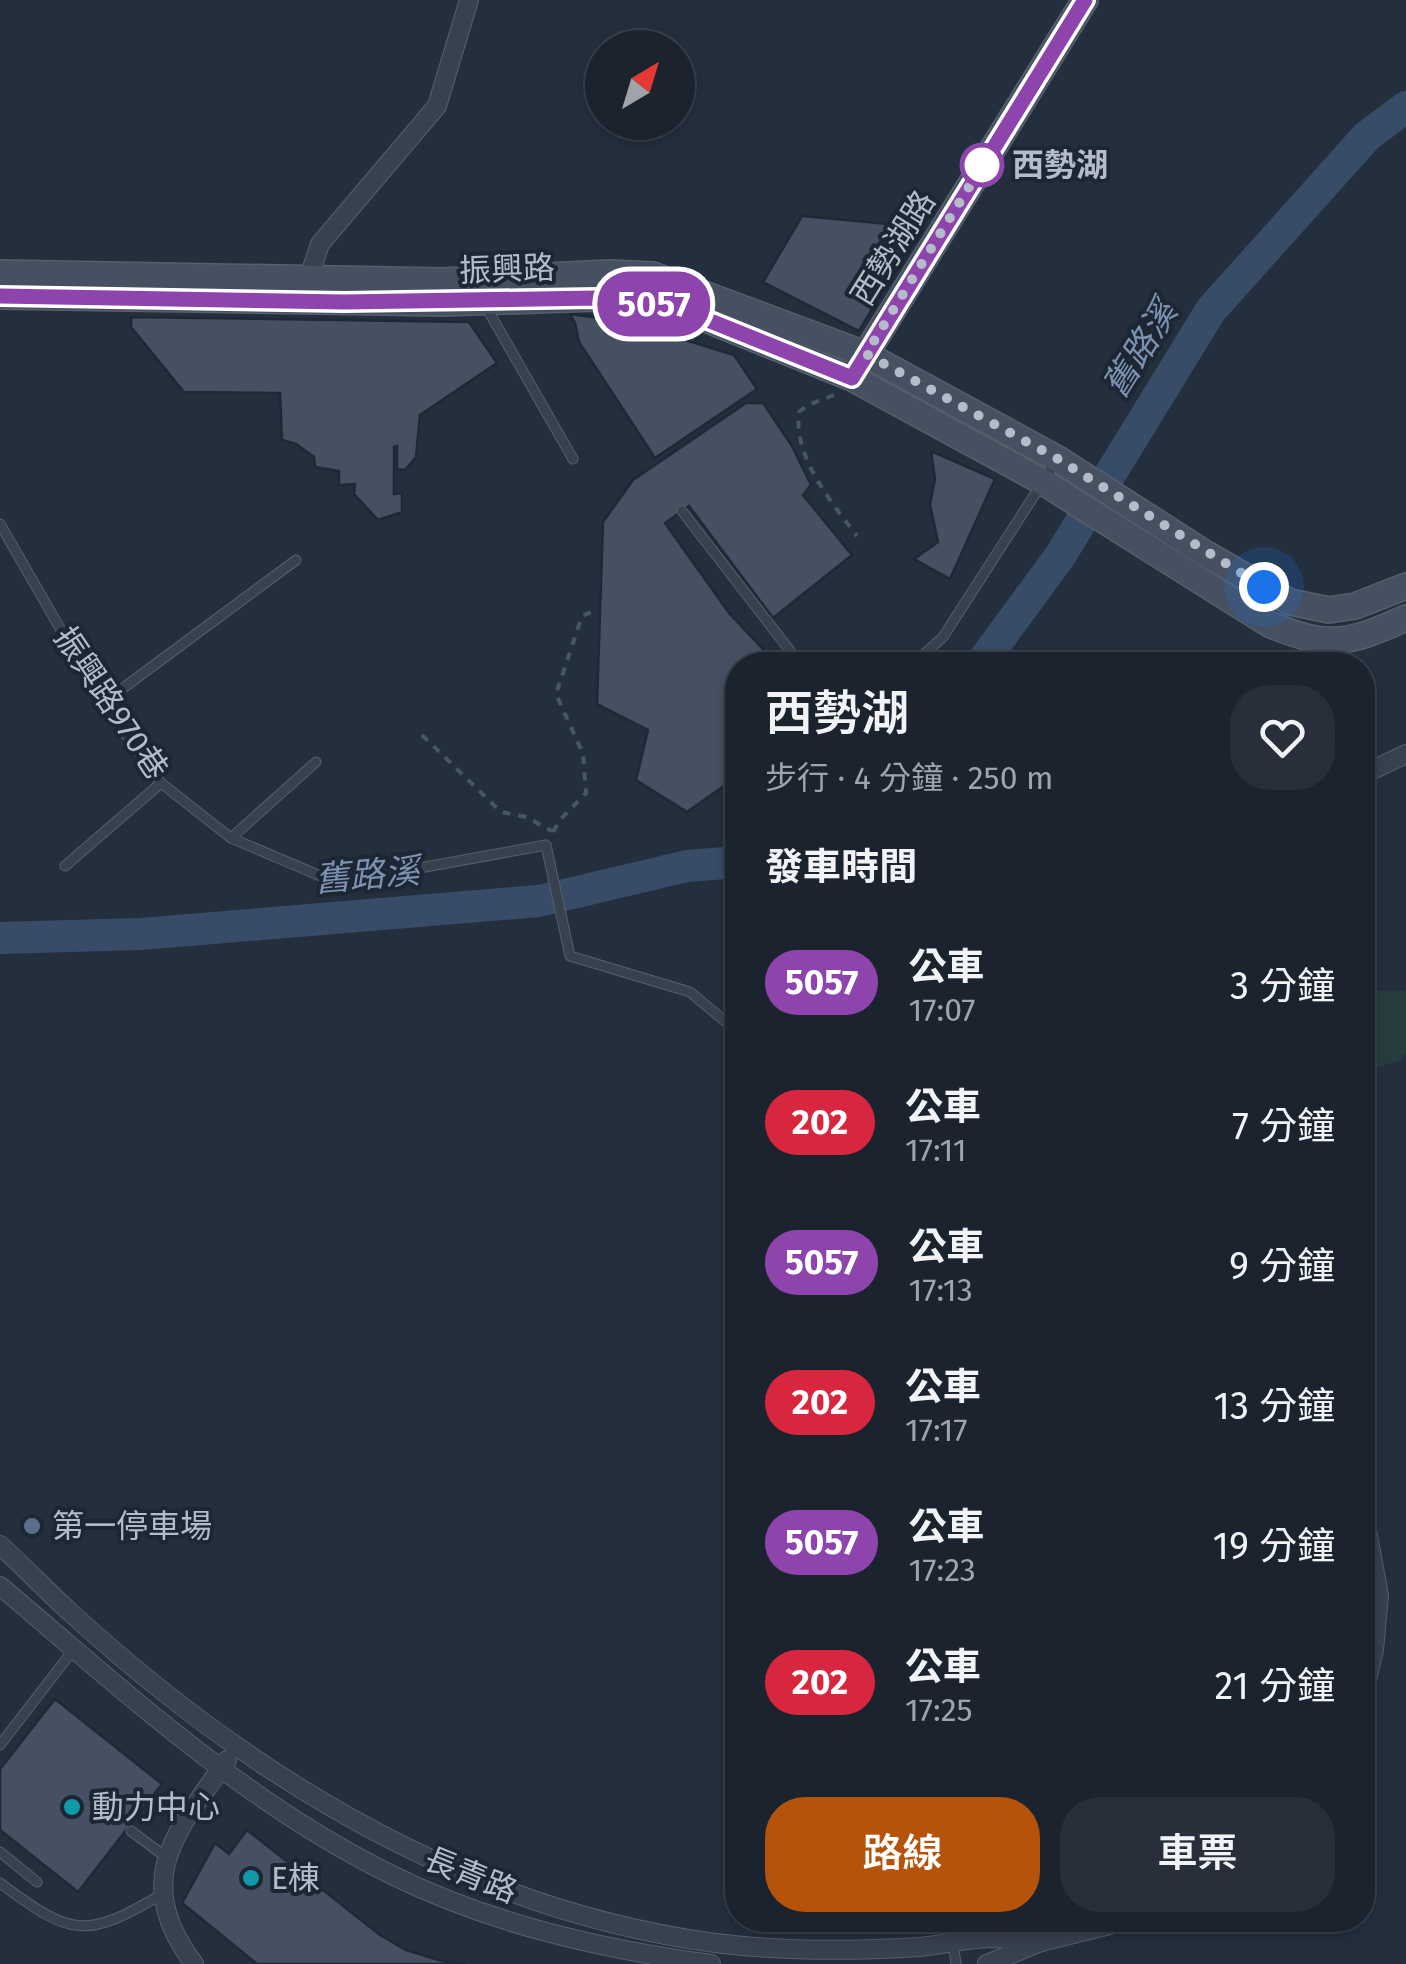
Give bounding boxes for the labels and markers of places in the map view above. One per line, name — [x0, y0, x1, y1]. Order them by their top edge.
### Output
marker: 西勢湖 — [961, 144, 1003, 186]
place label: 西勢湖 — [1012, 146, 1108, 184]
place label: 第一停車場 — [52, 1507, 212, 1545]
marker: 第一停車場 — [21, 1515, 43, 1537]
place label: 動力中心 — [92, 1788, 220, 1826]
marker: 動力中心 — [61, 1796, 83, 1818]
place label: E棟 — [271, 1859, 320, 1897]
marker: E棟 — [240, 1867, 262, 1889]

